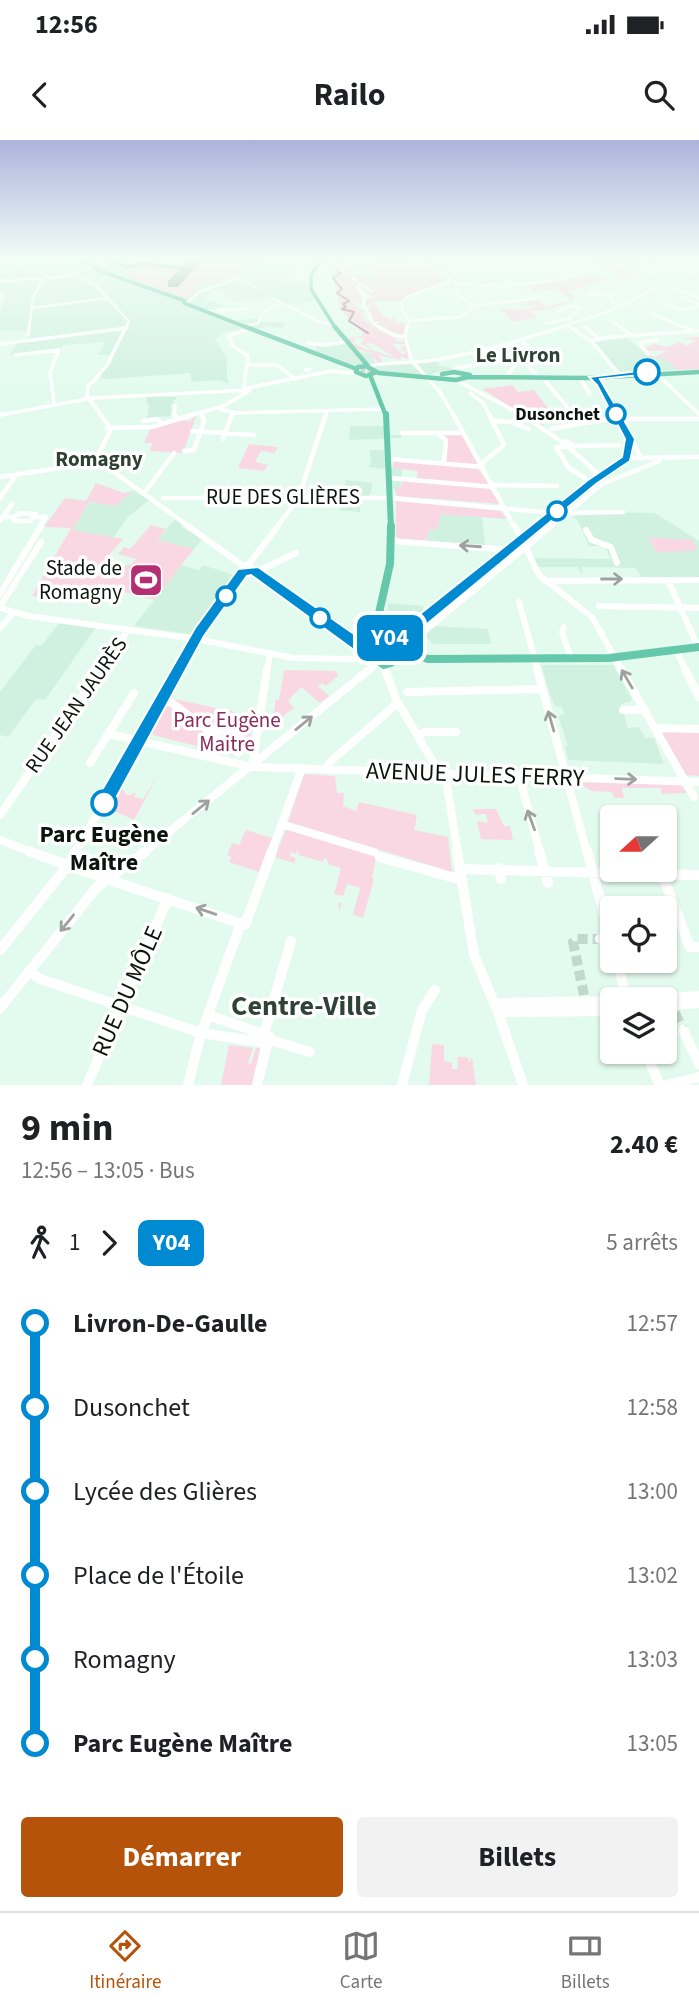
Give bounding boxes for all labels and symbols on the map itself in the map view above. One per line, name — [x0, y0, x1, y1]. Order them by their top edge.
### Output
district label: Le Livron — [475, 340, 561, 370]
unlabelled marker — [634, 359, 660, 385]
place label: Dusonchet — [515, 402, 600, 427]
marker: Dusonchet — [606, 404, 626, 424]
district label: Romagny — [55, 444, 143, 474]
street label: RUE DES GLIÈRES — [206, 482, 360, 512]
unlabelled marker — [547, 501, 567, 521]
one-way arrow — [459, 539, 482, 552]
place label: Stade de Romagny — [39, 553, 122, 607]
sports icon: Stade de Romagny — [127, 561, 165, 599]
one-way arrow — [600, 572, 623, 586]
unlabelled marker — [216, 586, 236, 606]
unlabelled marker — [310, 608, 330, 628]
line badge: Y04 — [350, 615, 430, 661]
street label: RUE JEAN JAURÈS — [18, 631, 134, 779]
one-way arrow — [620, 670, 634, 690]
park label: Parc Eugène Maitre — [173, 705, 281, 759]
one-way arrow — [544, 710, 557, 732]
one-way arrow — [295, 716, 313, 731]
street label: AVENUE JULES FERRY — [365, 753, 585, 796]
one-way arrow — [614, 773, 637, 786]
marker: Parc Eugène Maître — [91, 790, 117, 816]
one-way arrow — [191, 799, 209, 815]
north arrow — [600, 805, 677, 882]
one-way arrow — [524, 809, 536, 831]
place label: Parc Eugène Maître — [39, 817, 169, 880]
one-way arrow — [196, 904, 218, 916]
one-way arrow — [60, 914, 75, 932]
street label: RUE DU MÔLE — [83, 920, 172, 1062]
district label: Centre-Ville — [231, 986, 377, 1026]

